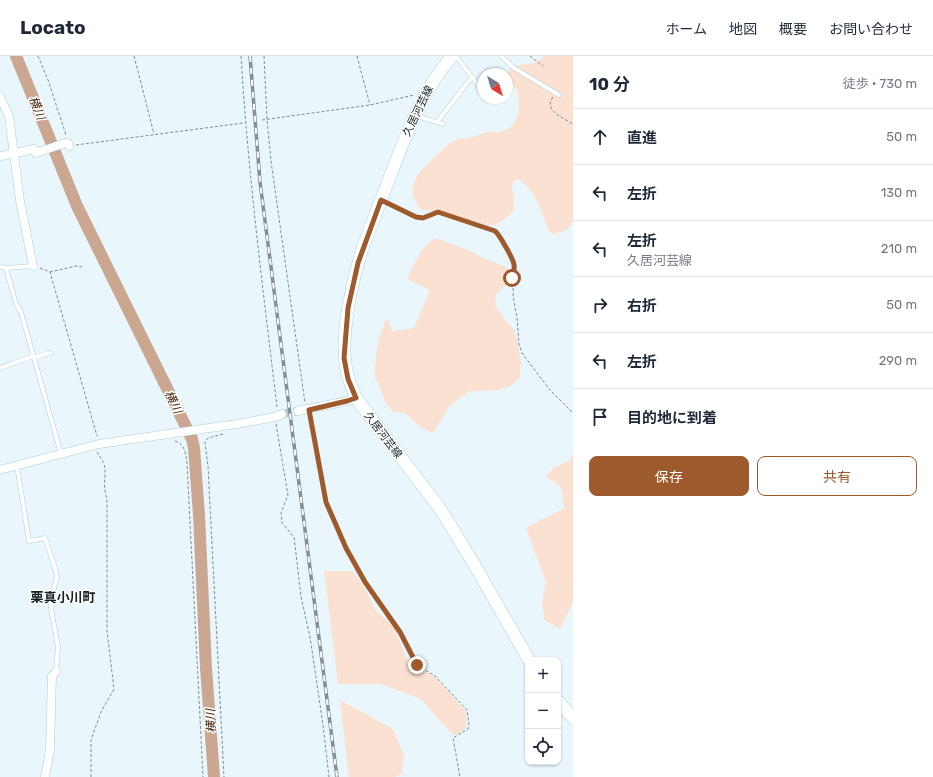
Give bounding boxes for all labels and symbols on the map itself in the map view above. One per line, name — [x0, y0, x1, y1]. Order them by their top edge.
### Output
north arrow — [477, 68, 513, 104]
street label: 久居河芸線 — [400, 83, 436, 139]
water label: 横川 — [26, 94, 49, 124]
route start — [503, 269, 521, 287]
water label: 横川 — [161, 388, 185, 418]
street label: 久居河芸線 — [361, 409, 405, 461]
district label: 栗真小川町 — [30, 590, 96, 605]
route end — [408, 656, 426, 674]
water label: 横川 — [203, 707, 219, 733]

